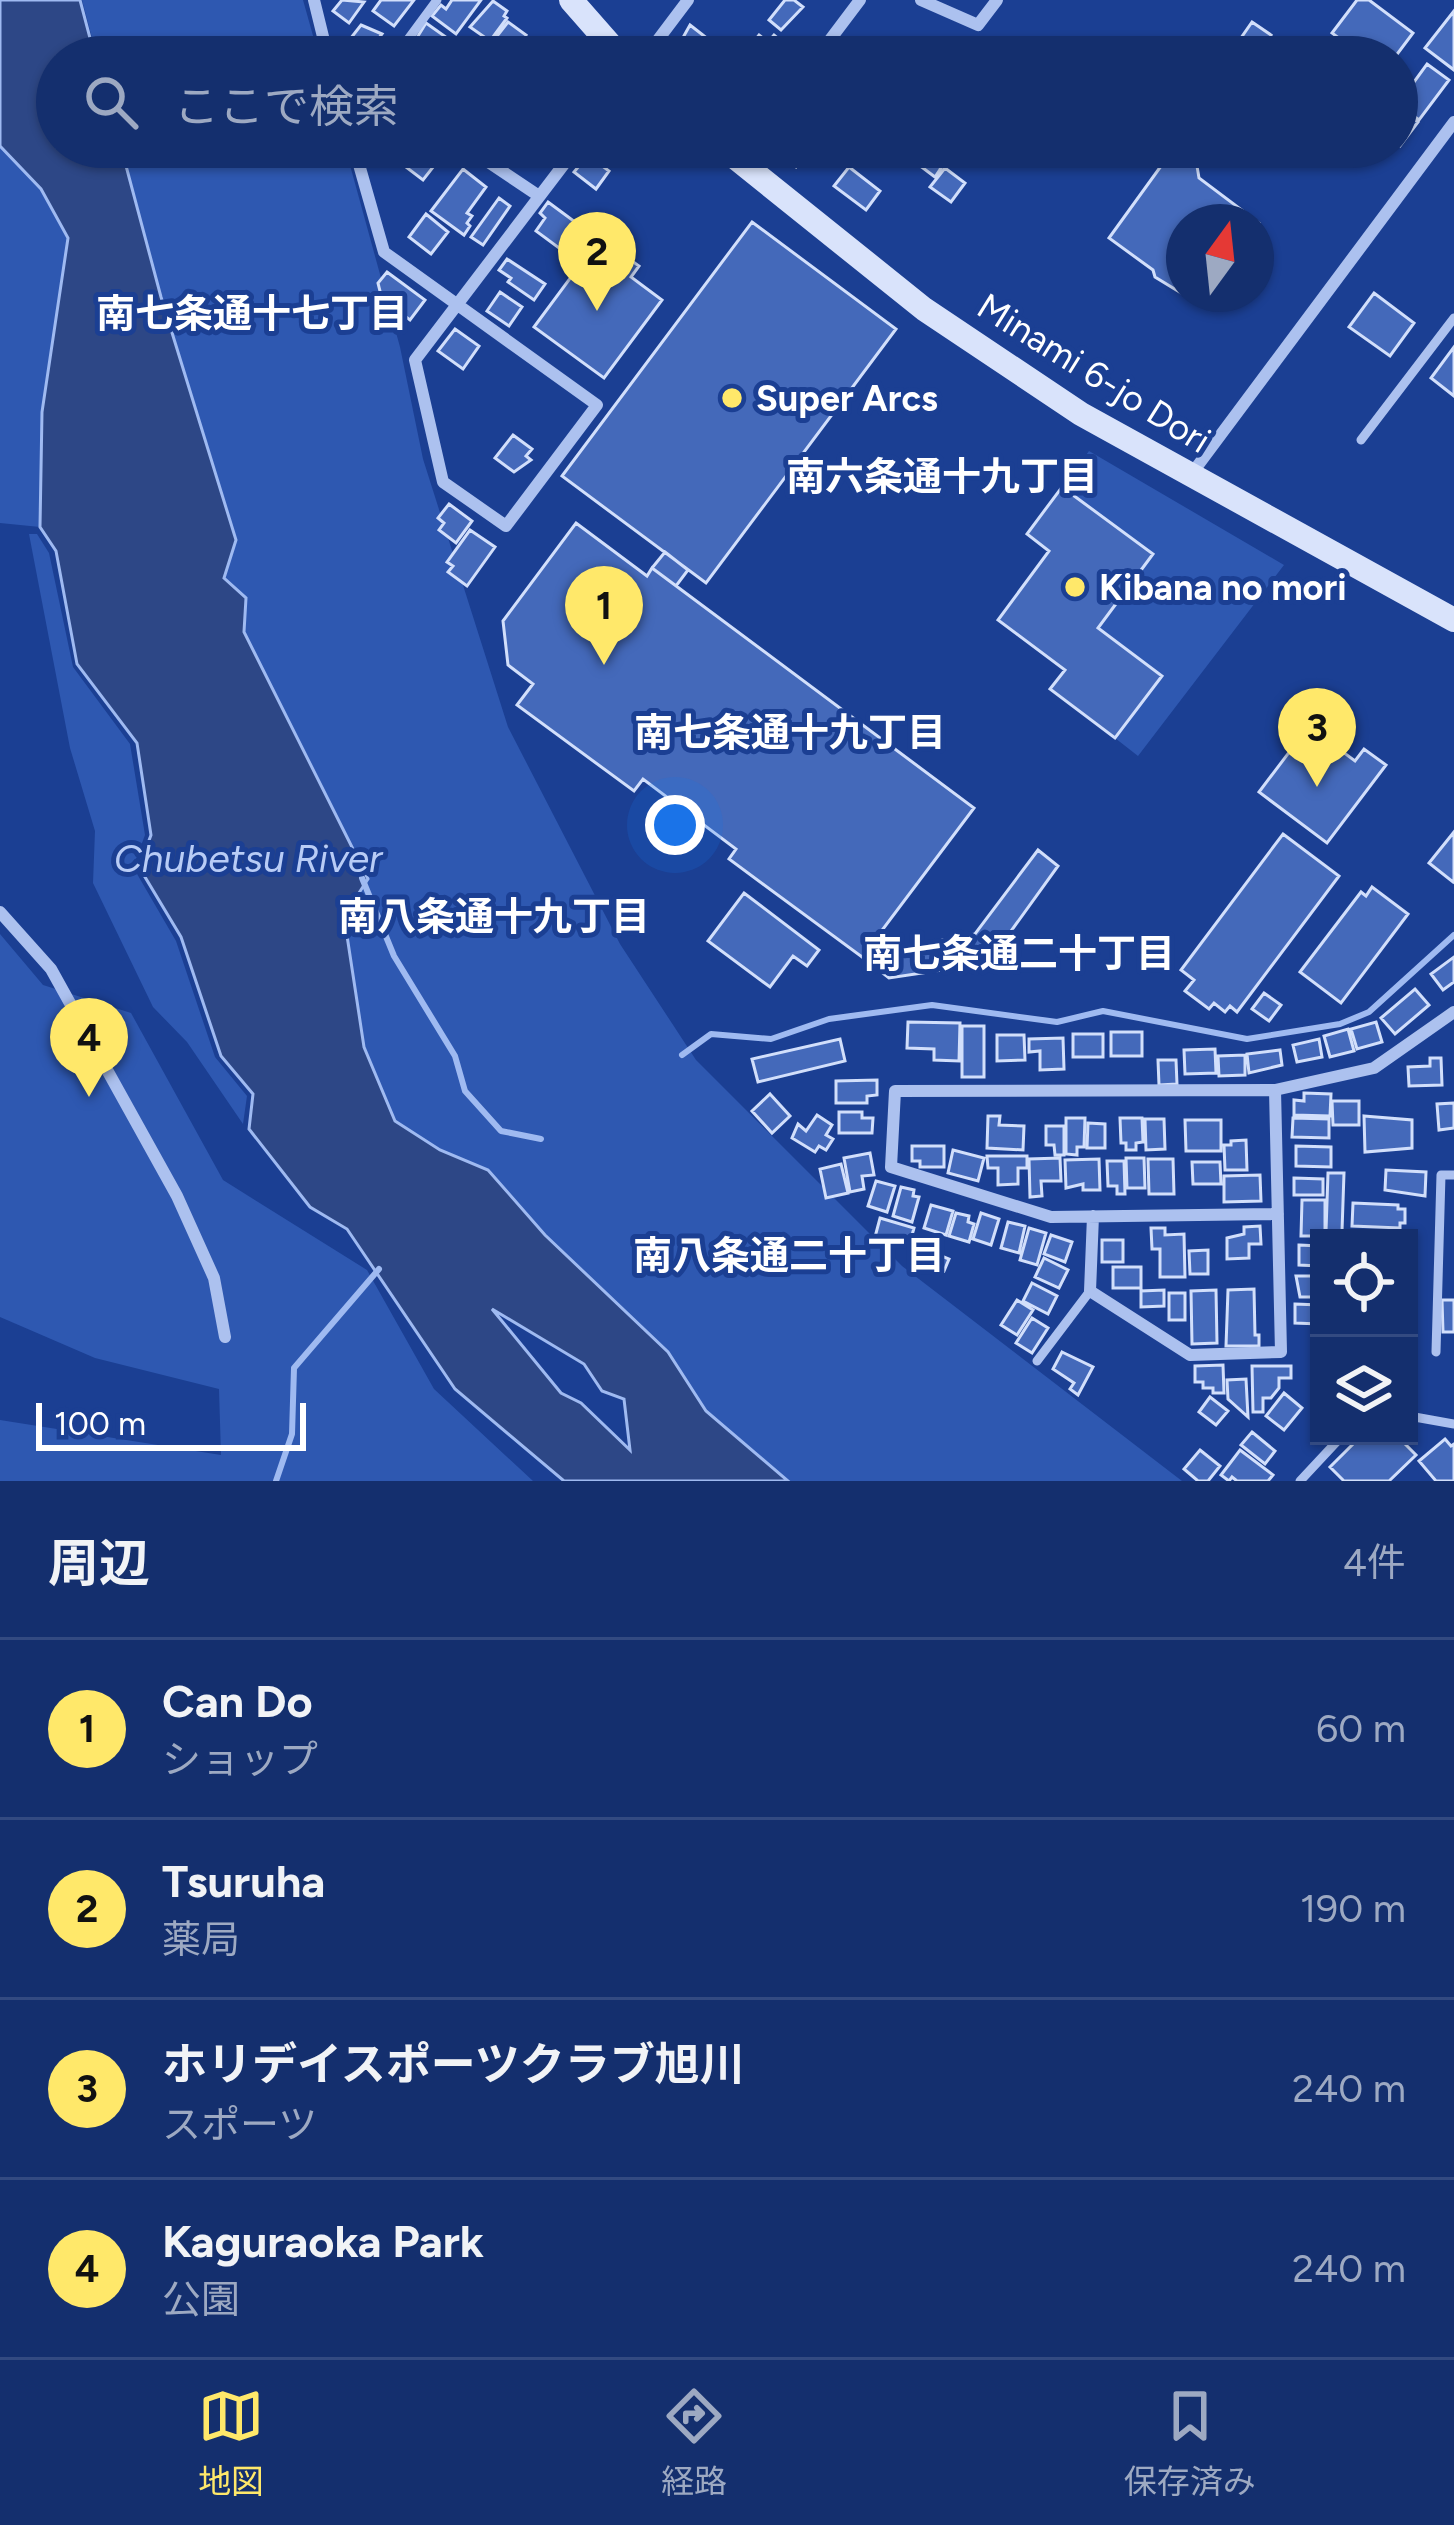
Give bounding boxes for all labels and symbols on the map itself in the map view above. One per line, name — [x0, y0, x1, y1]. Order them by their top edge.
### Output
north arrow — [1166, 204, 1274, 312]
pin: 2 — [558, 212, 636, 311]
street label: Minami 6-jo Dori — [970, 284, 1218, 462]
district label: 南七条通十七丁目 — [96, 290, 408, 337]
place label: Super Arcs — [756, 377, 938, 420]
marker: Super Arcs — [719, 385, 745, 411]
district label: 南六条通十九丁目 — [786, 453, 1098, 500]
pin: 1 — [565, 566, 643, 665]
place label: Kibana no mori — [1099, 566, 1347, 609]
marker: Kibana no mori — [1062, 574, 1088, 600]
pin: 3 — [1278, 688, 1356, 787]
district label: 南七条通十九丁目 — [634, 709, 946, 756]
your location — [645, 795, 705, 855]
water label: Chubetsu River — [114, 835, 384, 882]
district label: 南八条通十九丁目 — [338, 893, 650, 940]
district label: 南七条通二十丁目 — [863, 930, 1175, 977]
pin: 4 — [50, 998, 128, 1097]
district label: 南八条通二十丁目 — [633, 1232, 945, 1279]
scale bar — [36, 1397, 306, 1450]

